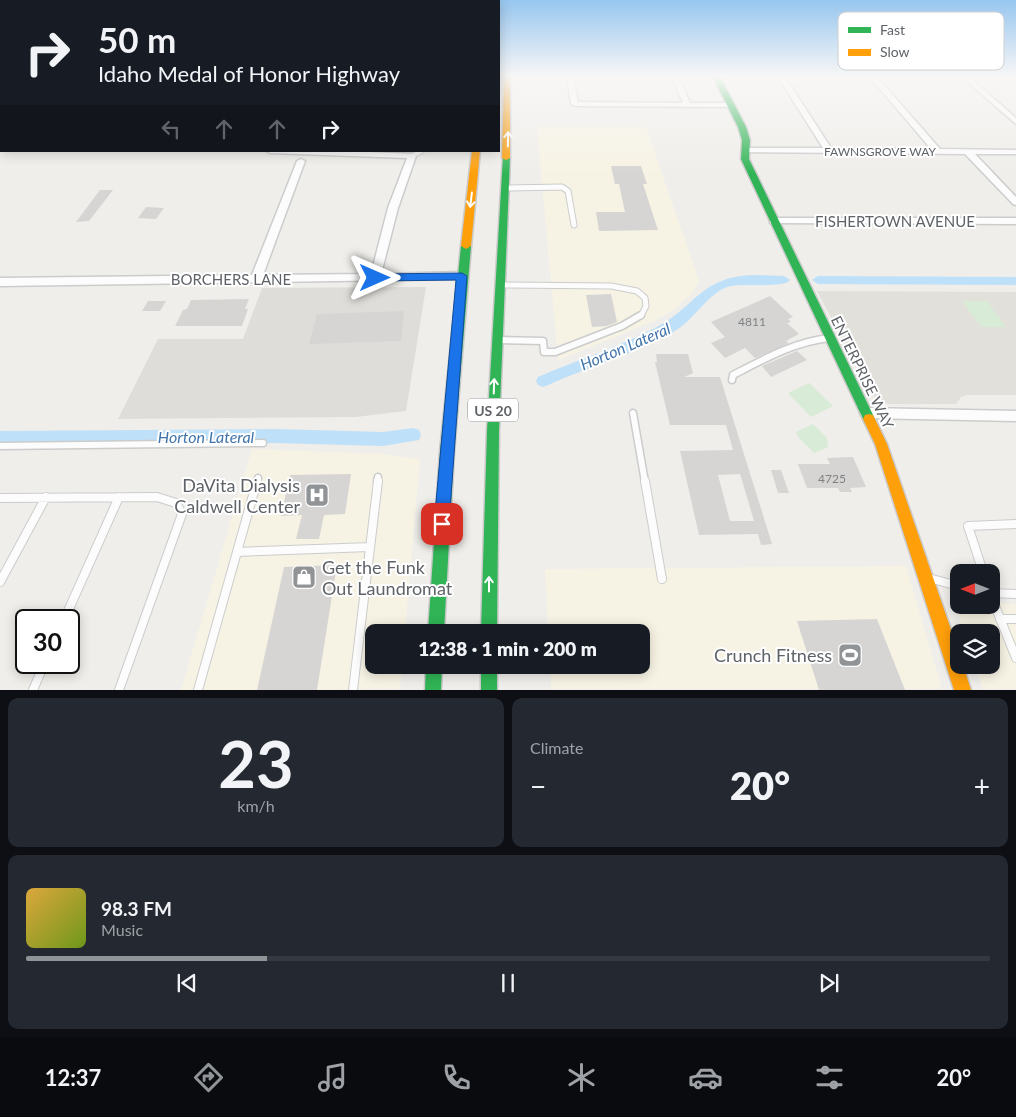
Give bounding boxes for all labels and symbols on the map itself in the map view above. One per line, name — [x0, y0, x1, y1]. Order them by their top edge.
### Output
legend — [838, 12, 1004, 70]
text: Fast — [880, 21, 905, 38]
text: Slow — [880, 43, 910, 60]
one-way arrow — [503, 131, 513, 148]
street label: FAWNSGROVE WAY — [824, 144, 937, 159]
one-way arrow — [466, 191, 476, 207]
street label: FISHERTOWN AVENUE — [815, 212, 975, 230]
position arrow — [348, 251, 400, 303]
street label: BORCHERS LANE — [171, 270, 291, 288]
street label: ENTERPRISE WAY — [828, 313, 898, 432]
house number: 4811 — [738, 314, 766, 329]
water label: Horton Lateral — [577, 318, 673, 374]
one-way arrow — [490, 379, 499, 395]
road number: US 20 — [468, 398, 518, 422]
water label: Horton Lateral — [158, 427, 255, 446]
house number: 4725 — [818, 471, 846, 486]
place label: DaVita Dialysis Caldwell Center — [174, 474, 300, 517]
hospital icon: DaVita Dialysis Caldwell Center — [304, 482, 330, 508]
pin — [421, 503, 463, 545]
place label: Get the Funk Out Laundromat — [322, 556, 453, 599]
shop icon: Get the Funk Out Laundromat — [291, 564, 317, 590]
north arrow — [950, 564, 1000, 614]
one-way arrow — [484, 576, 494, 592]
speed limit sign: 30 — [15, 609, 80, 674]
sports icon: Crunch Fitness — [837, 642, 863, 668]
place label: Crunch Fitness — [714, 644, 832, 666]

